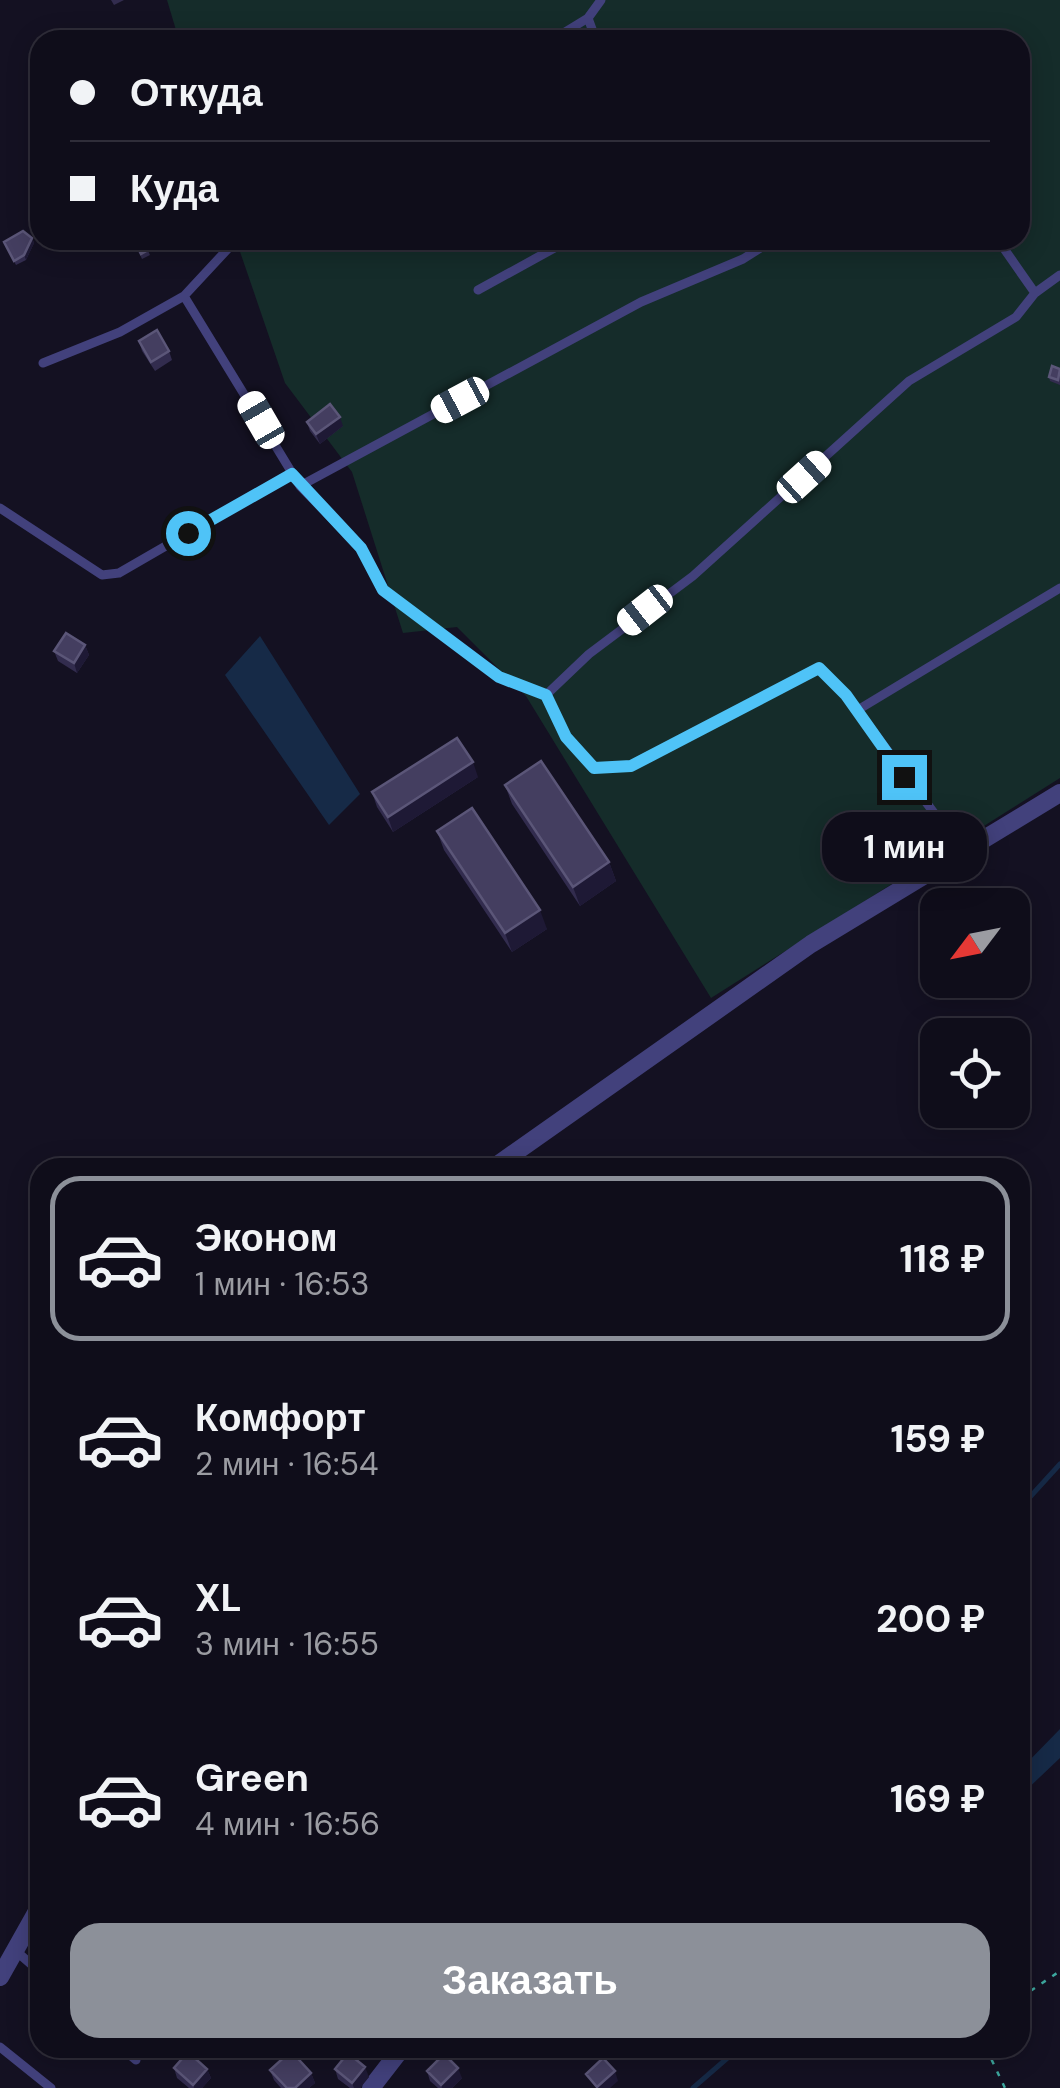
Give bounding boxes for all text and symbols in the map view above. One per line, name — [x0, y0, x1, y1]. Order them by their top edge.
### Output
text: Откуда — [130, 68, 263, 118]
text: Куда — [130, 164, 219, 214]
car — [426, 373, 494, 427]
car — [233, 387, 289, 453]
car — [772, 446, 836, 508]
route start — [166, 511, 211, 556]
car — [612, 580, 678, 640]
route end — [882, 755, 927, 800]
callout: 1 мин — [822, 812, 986, 882]
text: 1 мин — [864, 826, 945, 868]
north arrow — [920, 888, 1030, 998]
map controls — [920, 888, 1030, 1128]
button: locate — [920, 1018, 1030, 1128]
text: Эконом — [195, 1213, 338, 1263]
icon: car — [75, 1214, 165, 1304]
text: 118 ₽ — [899, 1234, 985, 1284]
text: 1 мин · 16:53 — [195, 1263, 369, 1305]
text: Комфорт — [195, 1393, 366, 1443]
icon: car — [75, 1394, 165, 1484]
text: 159 ₽ — [891, 1414, 985, 1464]
text: 2 мин · 16:54 — [195, 1443, 378, 1485]
text: XL — [195, 1573, 242, 1623]
icon: car — [75, 1574, 165, 1664]
text: 200 ₽ — [876, 1594, 985, 1644]
text: 3 мин · 16:55 — [195, 1623, 379, 1665]
text: Green — [195, 1753, 309, 1803]
icon: car — [75, 1754, 165, 1844]
text: 169 ₽ — [890, 1774, 985, 1824]
text: 4 мин · 16:56 — [195, 1803, 380, 1845]
button: Заказать — [70, 1923, 990, 2038]

